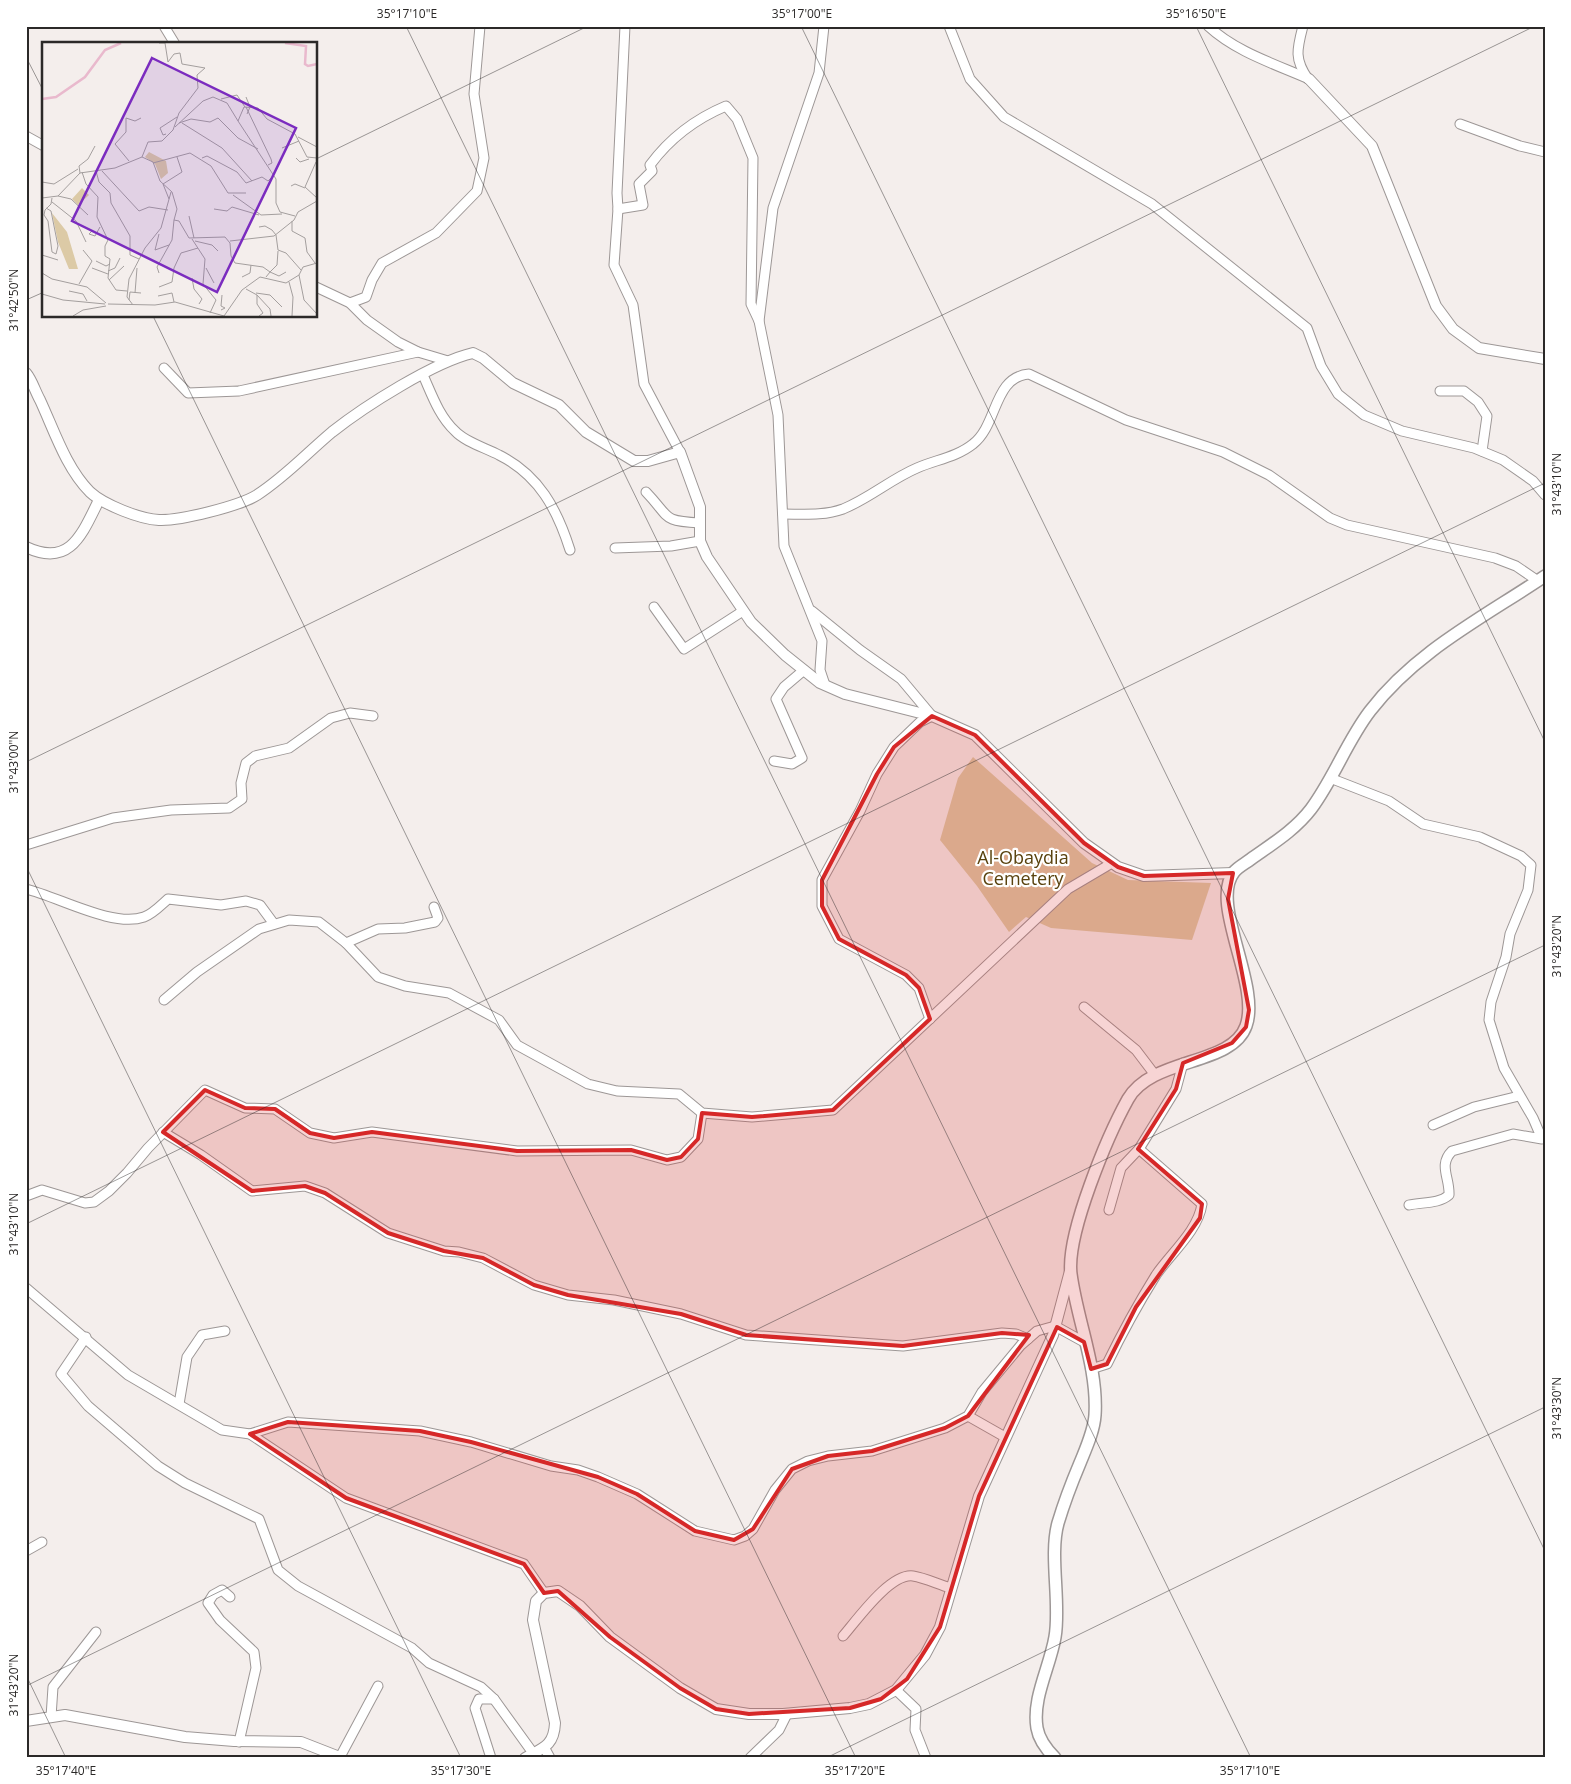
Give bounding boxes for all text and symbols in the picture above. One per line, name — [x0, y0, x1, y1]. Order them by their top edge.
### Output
text: 35°17'10"E — [377, 5, 437, 22]
text: 35°17'00"E — [772, 5, 832, 22]
text: 35°16'50"E — [1166, 5, 1226, 22]
inset map — [42, 42, 318, 318]
text: 31°42'50"N — [5, 269, 22, 331]
text: 31°43'10"N — [1548, 453, 1565, 515]
text: 31°43'00"N — [5, 731, 22, 793]
park label: Al-Obaydia Cemetery — [977, 845, 1069, 890]
text: 31°43'20"N — [1548, 915, 1565, 977]
text: 31°43'10"N — [5, 1193, 22, 1255]
text: 31°43'30"N — [1548, 1377, 1565, 1439]
text: 31°43'20"N — [5, 1654, 22, 1716]
text: 35°17'40"E — [36, 1762, 96, 1779]
text: 35°17'30"E — [431, 1762, 491, 1779]
text: 35°17'20"E — [825, 1762, 885, 1779]
text: 35°17'10"E — [1220, 1762, 1280, 1779]

